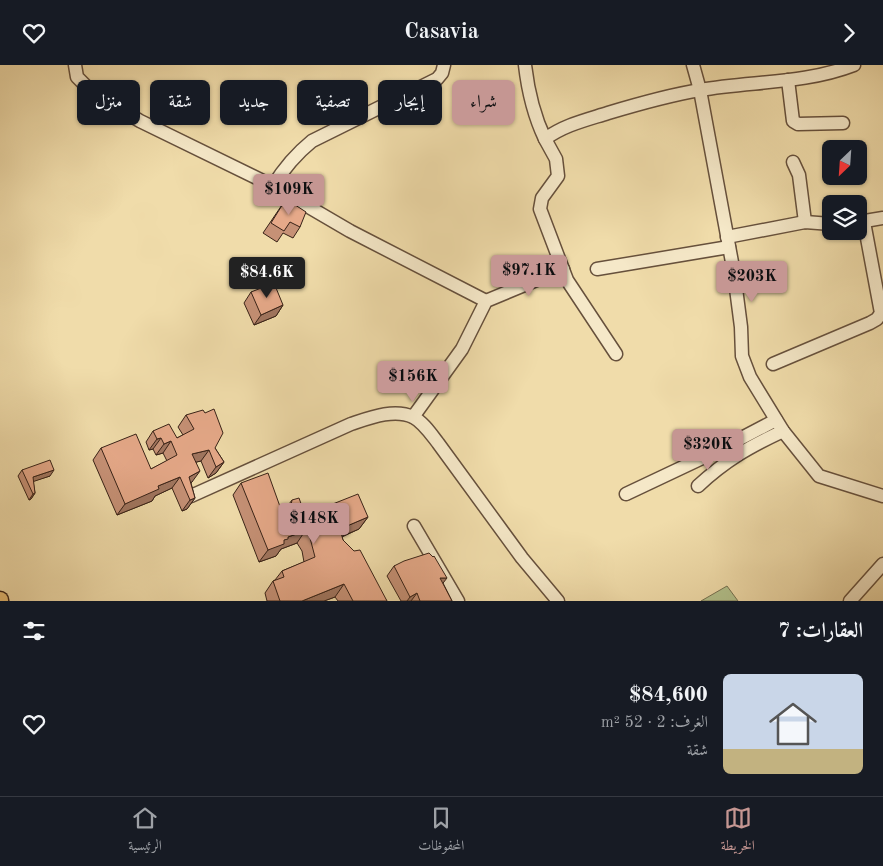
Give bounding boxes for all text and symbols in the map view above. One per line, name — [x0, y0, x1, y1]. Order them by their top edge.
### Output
icon: heart — [20, 19, 48, 47]
icon: forward — [835, 19, 863, 47]
text: Casavia — [404, 21, 479, 43]
chip: منزل — [77, 80, 140, 125]
chip: شقة — [150, 80, 210, 125]
chip: جديد — [220, 80, 287, 125]
chip: تصفية — [297, 80, 368, 125]
chip: إيجار — [378, 80, 442, 125]
chip: شراء — [452, 80, 515, 125]
north arrow — [822, 140, 868, 185]
map controls — [822, 140, 867, 240]
pin: $109K — [254, 173, 324, 216]
text: $109K — [264, 182, 314, 198]
button: layers — [822, 195, 867, 240]
pin: $97.1K — [488, 255, 570, 297]
pin: $84.6K — [226, 257, 308, 299]
pin: $203K — [717, 261, 787, 303]
text: $97.1K — [502, 263, 556, 279]
text: $84.6K — [240, 265, 294, 281]
text: $203K — [727, 269, 777, 285]
pin: $156K — [378, 361, 448, 403]
text: $156K — [388, 369, 438, 385]
pin: $320K — [673, 429, 743, 471]
text: $320K — [683, 437, 733, 453]
pin: $148K — [279, 503, 349, 545]
text: $148K — [289, 511, 339, 527]
icon: filters — [20, 617, 48, 645]
text: العقارات: 7 — [778, 621, 863, 642]
text: $84,600 — [629, 685, 708, 706]
icon: home — [763, 694, 823, 754]
icon: heart — [20, 710, 48, 738]
text: الغرف: 2 · 52 m² — [601, 715, 708, 731]
text: شقة — [687, 743, 708, 759]
tab: الرئيسية — [128, 804, 162, 859]
tab: المحفوظات — [418, 804, 464, 859]
tab: الخريطة — [721, 804, 755, 859]

